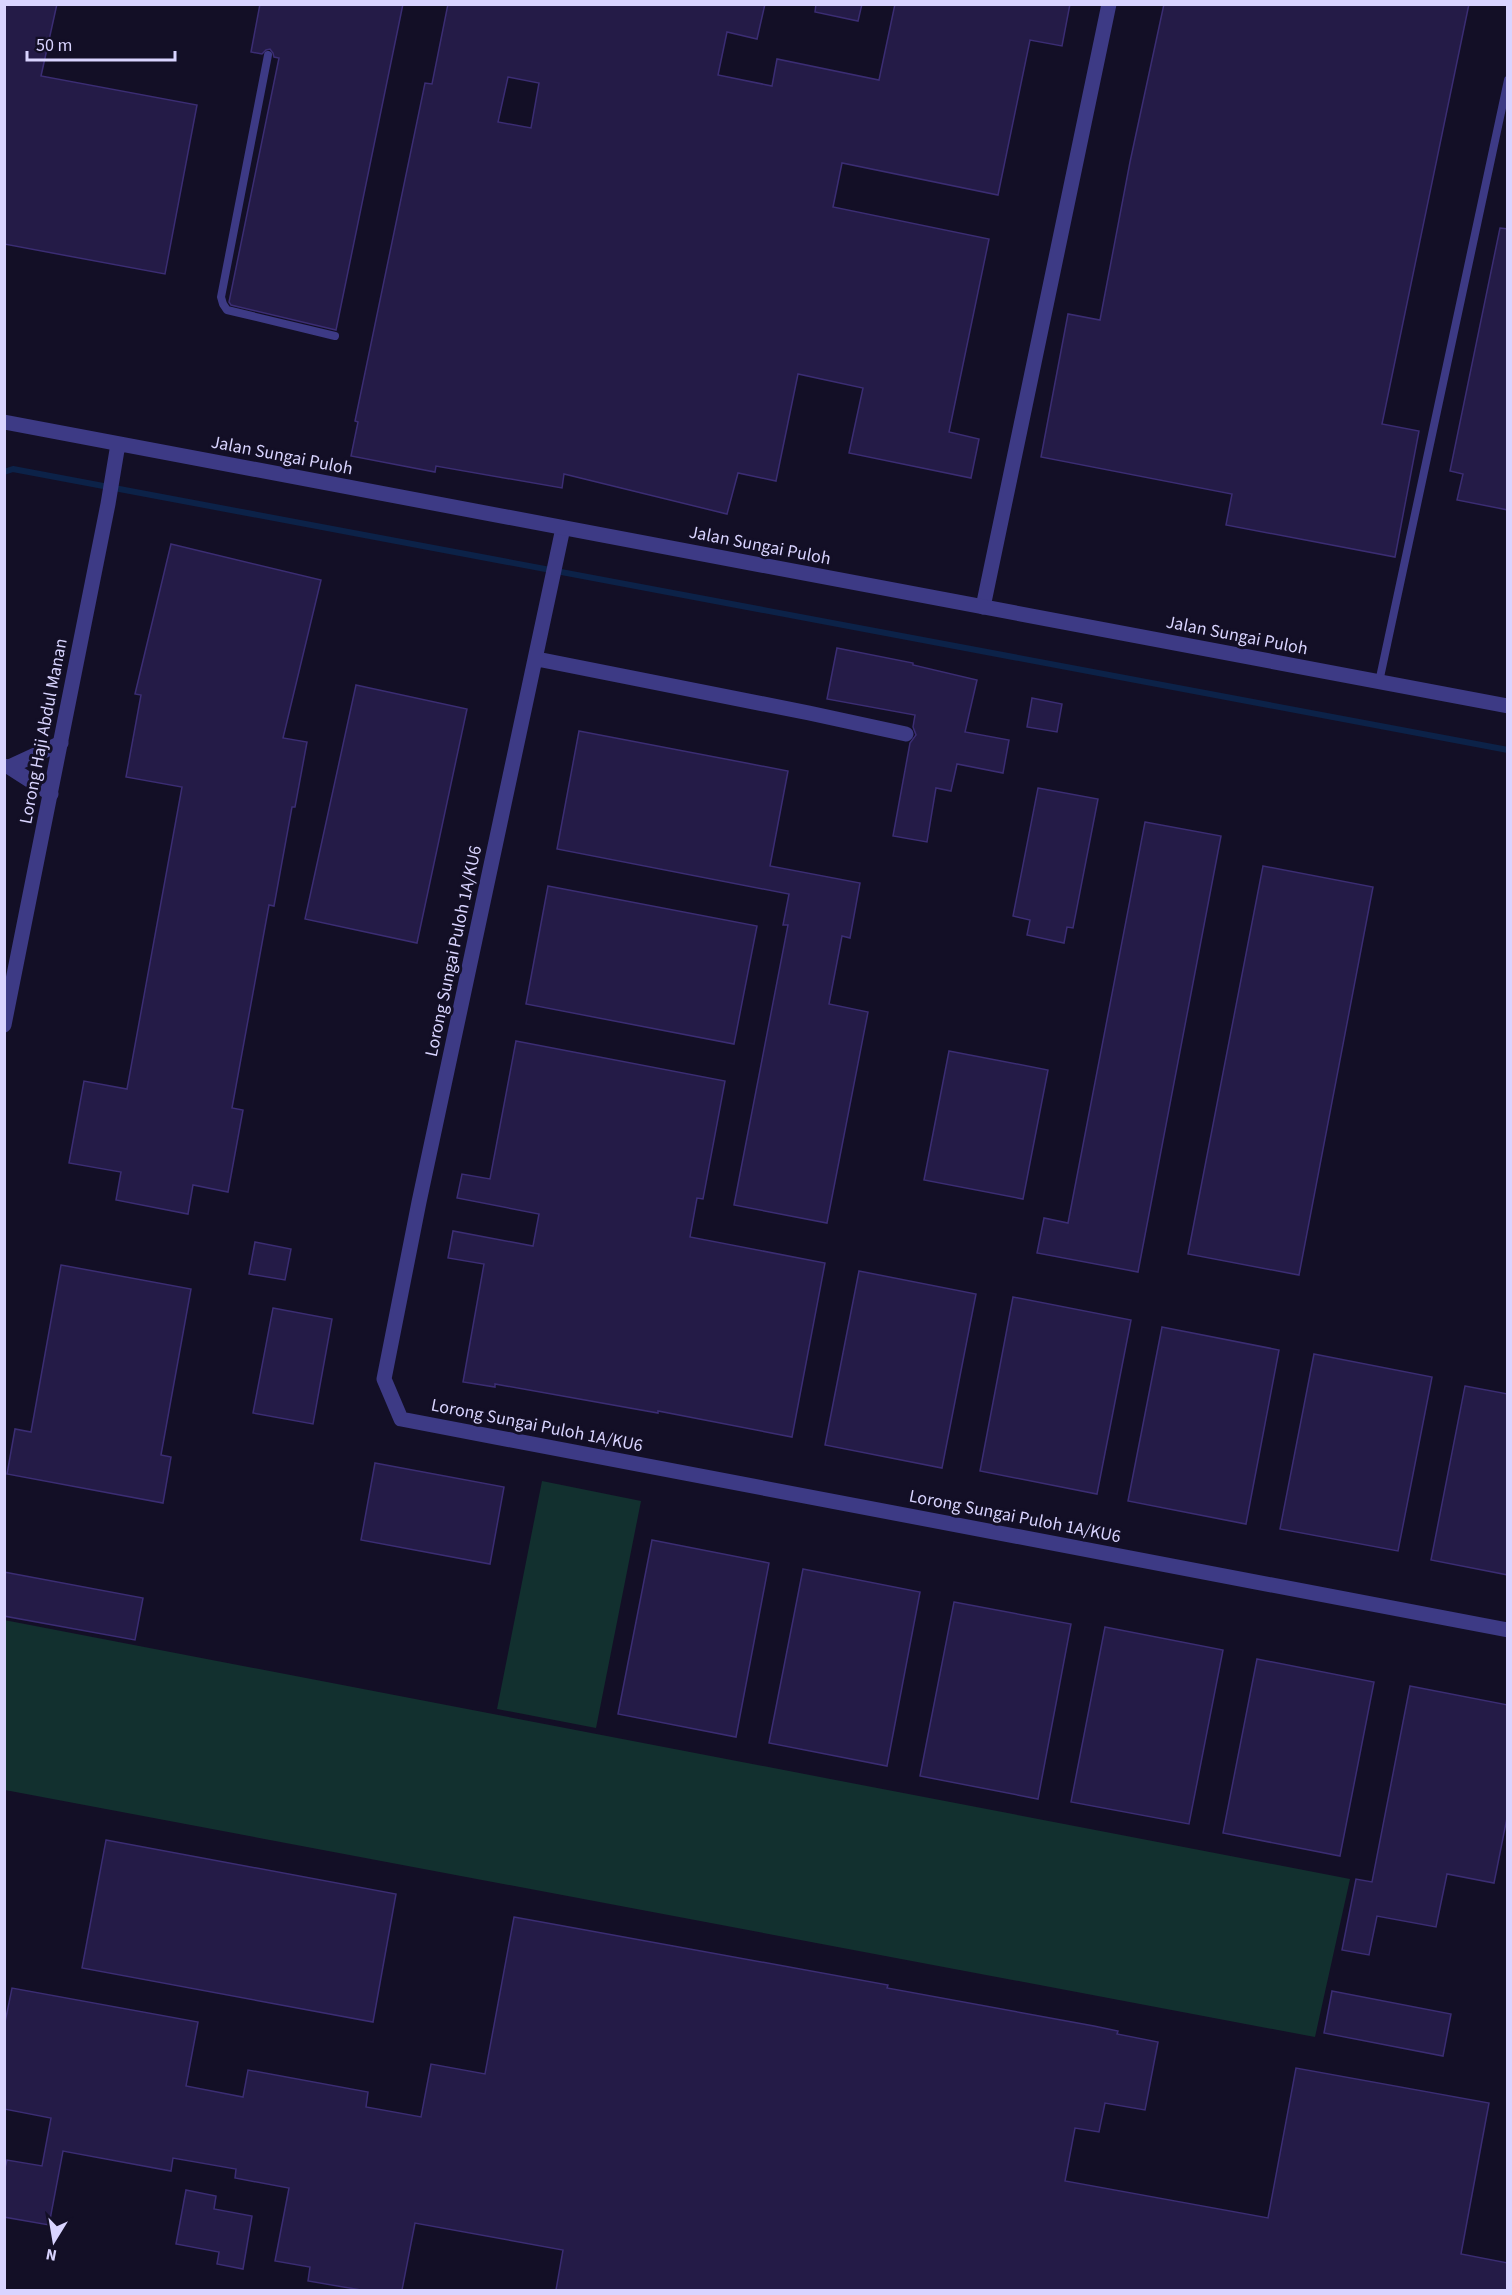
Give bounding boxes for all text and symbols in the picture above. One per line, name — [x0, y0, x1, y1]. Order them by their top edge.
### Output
scale bar — [27, 24, 176, 62]
text: 50 m — [36, 33, 72, 58]
street label: Jalan Sungai Puloh — [209, 429, 355, 482]
street label: Jalan Sungai Puloh — [687, 519, 833, 572]
street label: Jalan Sungai Puloh — [1164, 609, 1310, 662]
street label: Lorong Haji Abdul Manan — [13, 636, 74, 826]
street label: Lorong Sungai Puloh 1A/KU6 — [419, 843, 488, 1059]
street label: Lorong Sungai Puloh 1A/KU6 — [429, 1393, 645, 1458]
street label: Lorong Sungai Puloh 1A/KU6 — [907, 1484, 1123, 1549]
north arrow — [24, 2211, 84, 2271]
text: N — [44, 2243, 59, 2267]

